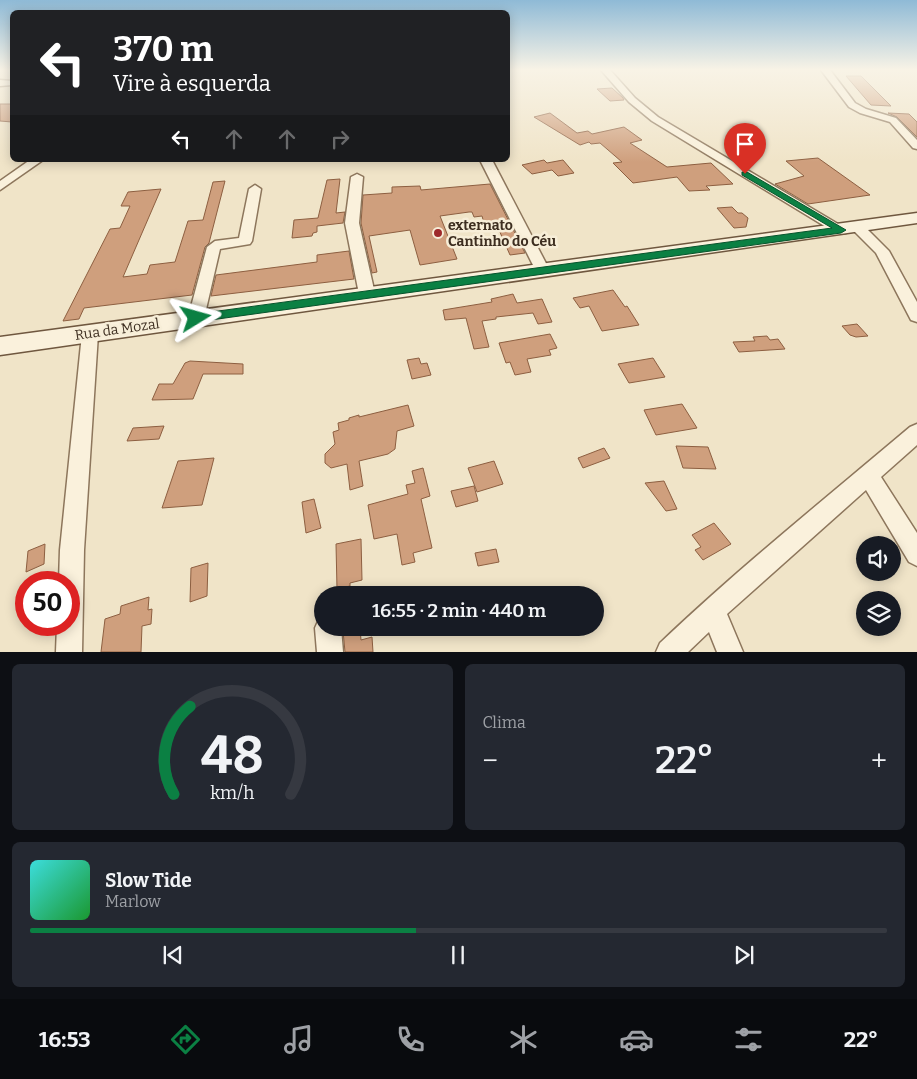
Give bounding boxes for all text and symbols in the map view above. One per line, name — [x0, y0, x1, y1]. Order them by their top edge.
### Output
text: 370 m — [113, 28, 213, 70]
icon: left — [30, 30, 95, 95]
text: Vire à esquerda — [113, 70, 271, 97]
pin — [724, 123, 766, 174]
icon: left — [167, 125, 195, 153]
icon: ahead — [220, 125, 248, 153]
icon: ahead — [273, 125, 301, 153]
icon: right — [326, 125, 354, 153]
icon: arrive — [731, 130, 759, 158]
place label: externato Cantinho do Céu — [448, 217, 556, 250]
marker: externato Cantinho do Céu — [432, 227, 444, 239]
position arrow — [169, 291, 221, 343]
street label: Rua da Mozal — [74, 315, 161, 344]
map controls — [856, 536, 901, 636]
button: sound — [856, 536, 901, 581]
speed limit sign: 50 — [15, 571, 80, 636]
button: layers — [856, 591, 901, 636]
text: 16:55 · 2 min · 440 m — [372, 599, 546, 622]
text: Clima — [483, 713, 526, 732]
text: 48 — [201, 724, 264, 787]
text: 22° — [655, 737, 714, 783]
text: − — [483, 744, 498, 777]
text: + — [871, 744, 887, 777]
text: km/h — [210, 782, 254, 804]
text: Slow Tide — [105, 869, 192, 892]
text: Marlow — [105, 892, 161, 911]
icon: previous — [159, 941, 187, 969]
icon: pause — [444, 941, 472, 969]
icon: next — [730, 941, 758, 969]
icon: directions — [168, 1022, 203, 1057]
icon: music — [281, 1022, 316, 1057]
icon: phone — [393, 1022, 428, 1057]
icon: climate — [506, 1022, 541, 1057]
icon: car — [619, 1022, 654, 1057]
icon: filters — [731, 1022, 766, 1057]
text: 16:53 — [39, 1026, 91, 1053]
text: 22° — [844, 1026, 878, 1053]

